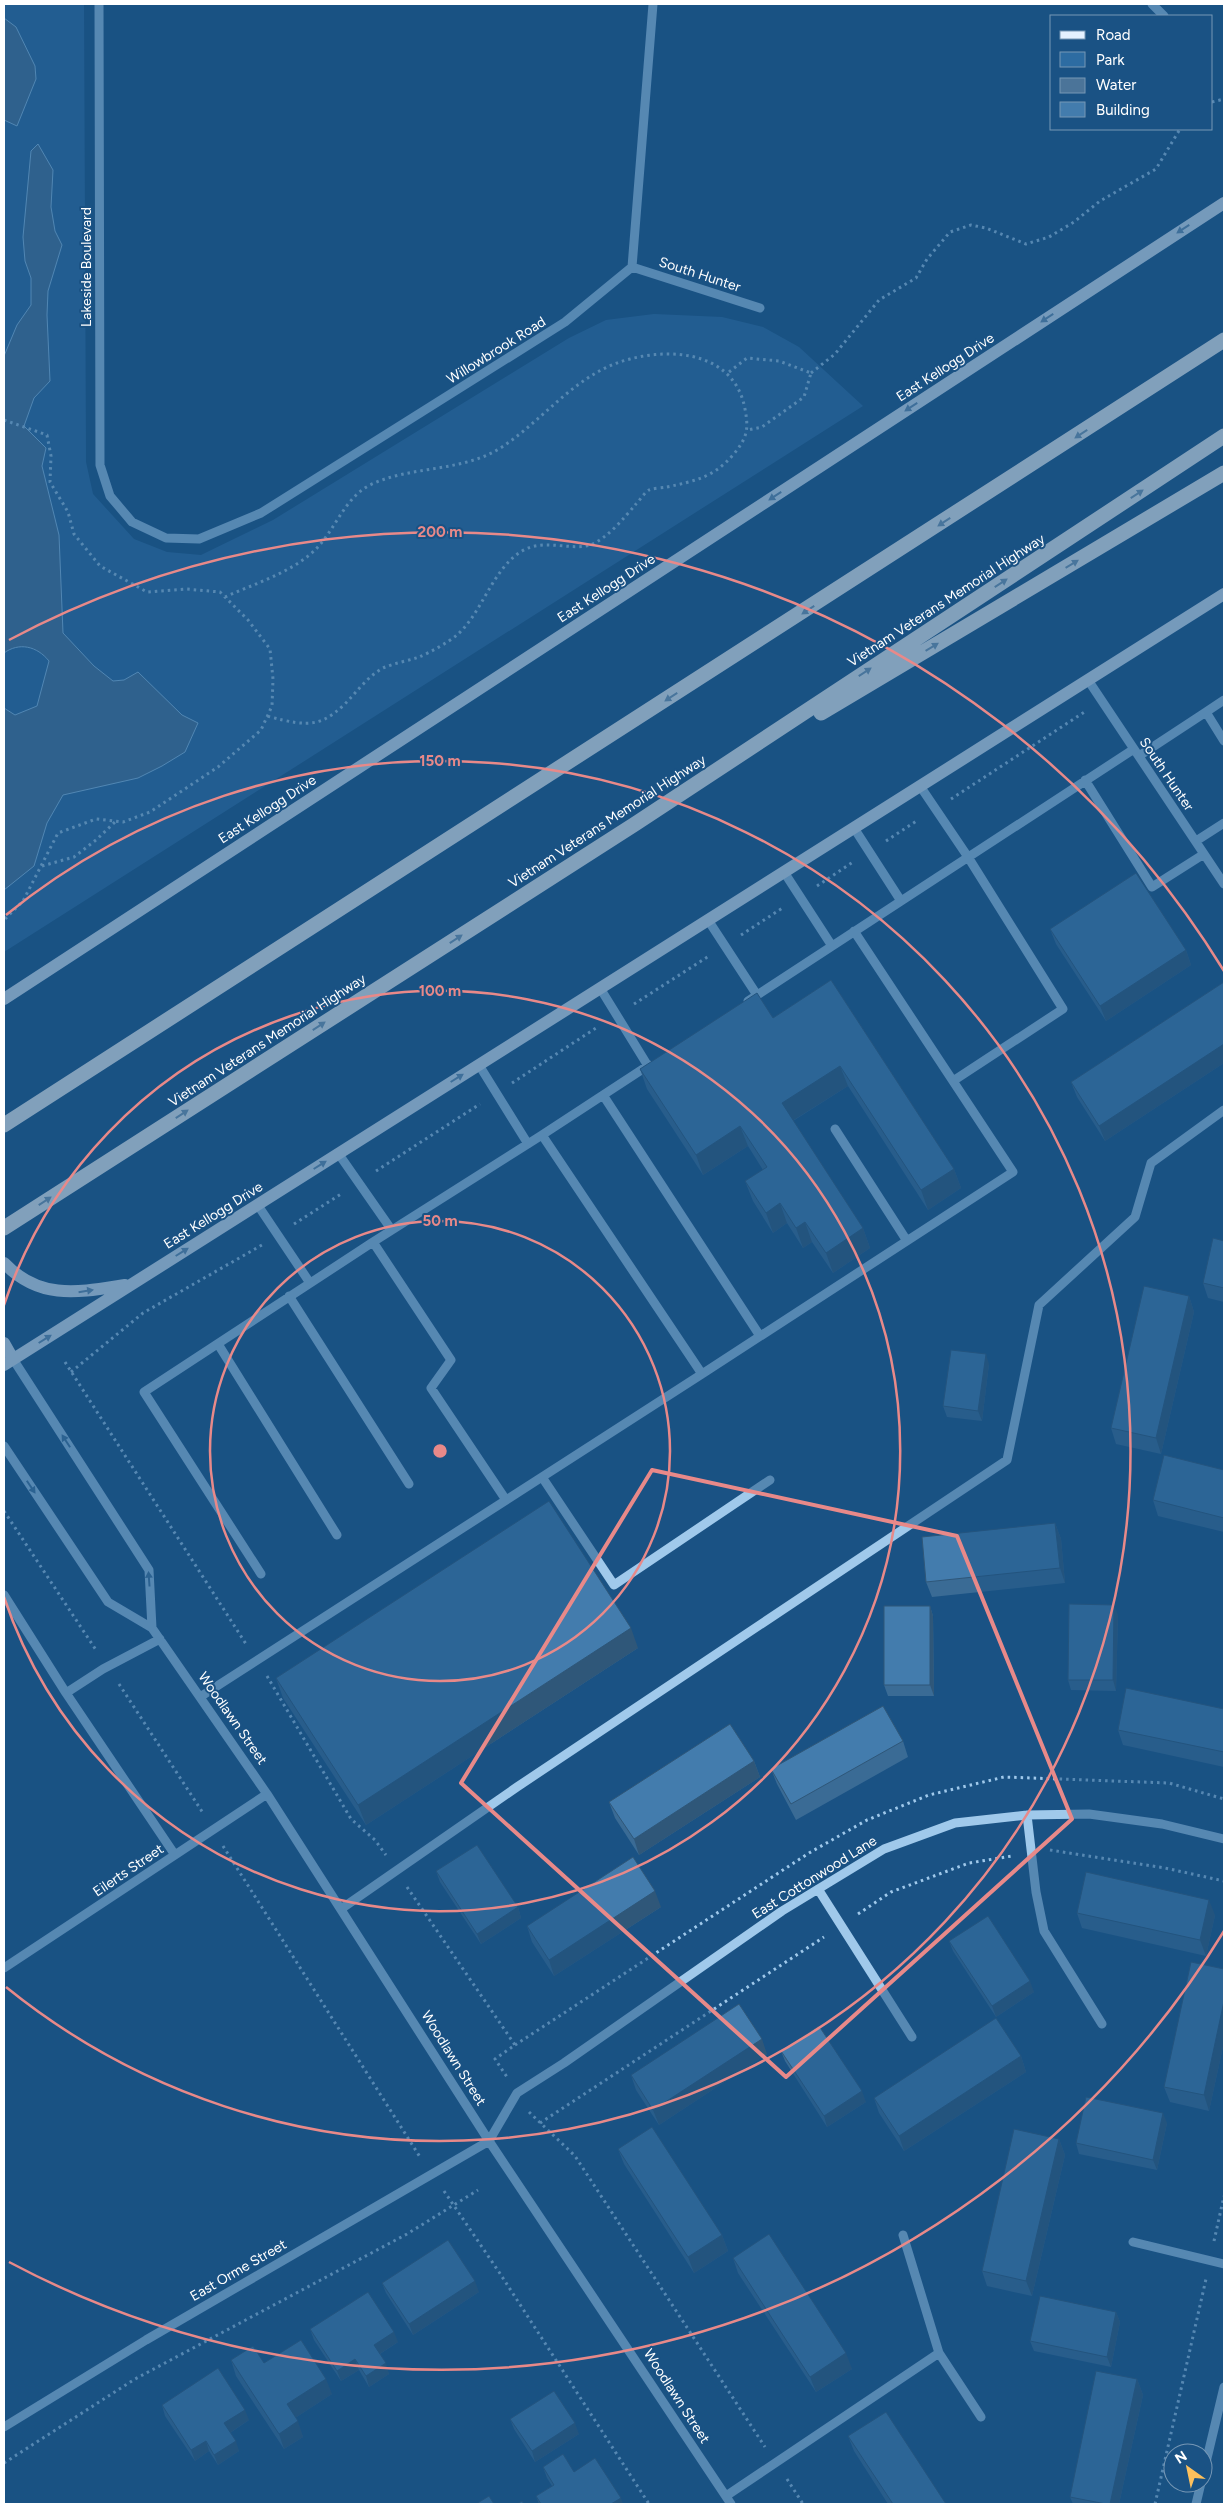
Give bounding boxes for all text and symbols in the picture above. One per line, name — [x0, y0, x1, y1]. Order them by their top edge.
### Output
legend — [1050, 15, 1213, 130]
text: Road — [1096, 26, 1131, 44]
text: Park — [1096, 51, 1125, 69]
text: Water — [1096, 76, 1136, 94]
text: Building — [1096, 101, 1150, 119]
street label: Lakeside Boulevard — [78, 207, 95, 327]
one-way arrow — [1177, 225, 1190, 234]
street label: South Hunter — [657, 253, 743, 296]
street label: Willowbrook Road — [444, 313, 549, 388]
one-way arrow — [1041, 313, 1054, 323]
street label: East Kellogg Drive — [893, 329, 998, 405]
one-way arrow — [905, 402, 918, 412]
one-way arrow — [1074, 429, 1088, 439]
one-way arrow — [1130, 489, 1144, 498]
one-way arrow — [768, 491, 782, 501]
one-way arrow — [938, 517, 951, 527]
text: 200 m — [418, 523, 462, 541]
street label: Vietnam Veterans Memorial Highway — [845, 530, 1049, 671]
street label: East Kellogg Drive — [554, 550, 659, 626]
one-way arrow — [1065, 559, 1078, 568]
one-way arrow — [994, 578, 1008, 588]
one-way arrow — [801, 605, 814, 614]
one-way arrow — [926, 642, 939, 651]
one-way arrow — [859, 667, 872, 677]
one-way arrow — [664, 693, 677, 702]
street label: South Hunter — [1136, 734, 1198, 814]
street label: Vietnam Veterans Memorial Highway — [506, 751, 710, 892]
text: 150 m — [419, 752, 461, 770]
street label: East Kellogg Drive — [215, 771, 320, 847]
one-way arrow — [449, 934, 462, 943]
street label: Vietnam Veterans Memorial Highway — [166, 970, 370, 1111]
text: 100 m — [419, 982, 461, 1000]
one-way arrow — [312, 1021, 325, 1031]
one-way arrow — [450, 1074, 464, 1083]
one-way arrow — [175, 1109, 188, 1118]
one-way arrow — [313, 1160, 326, 1170]
street label: East Kellogg Drive — [161, 1178, 266, 1253]
one-way arrow — [38, 1197, 51, 1206]
text: 50 m — [422, 1212, 458, 1230]
one-way arrow — [176, 1247, 189, 1257]
one-way arrow — [78, 1287, 94, 1295]
one-way arrow — [38, 1334, 52, 1344]
one-way arrow — [61, 1434, 71, 1447]
centre of rings — [431, 1442, 449, 1460]
one-way arrow — [26, 1480, 36, 1494]
one-way arrow — [145, 1571, 153, 1587]
street label: Woodlawn Street — [194, 1669, 271, 1768]
street label: East Cottonwood Lane — [749, 1832, 880, 1923]
street label: Eilerts Street — [90, 1841, 167, 1900]
street label: Woodlawn Street — [418, 2008, 490, 2109]
street label: East Orme Street — [187, 2236, 289, 2305]
street label: Woodlawn Street — [640, 2346, 713, 2447]
north arrow — [1163, 2443, 1213, 2493]
text: N — [1172, 2447, 1190, 2468]

